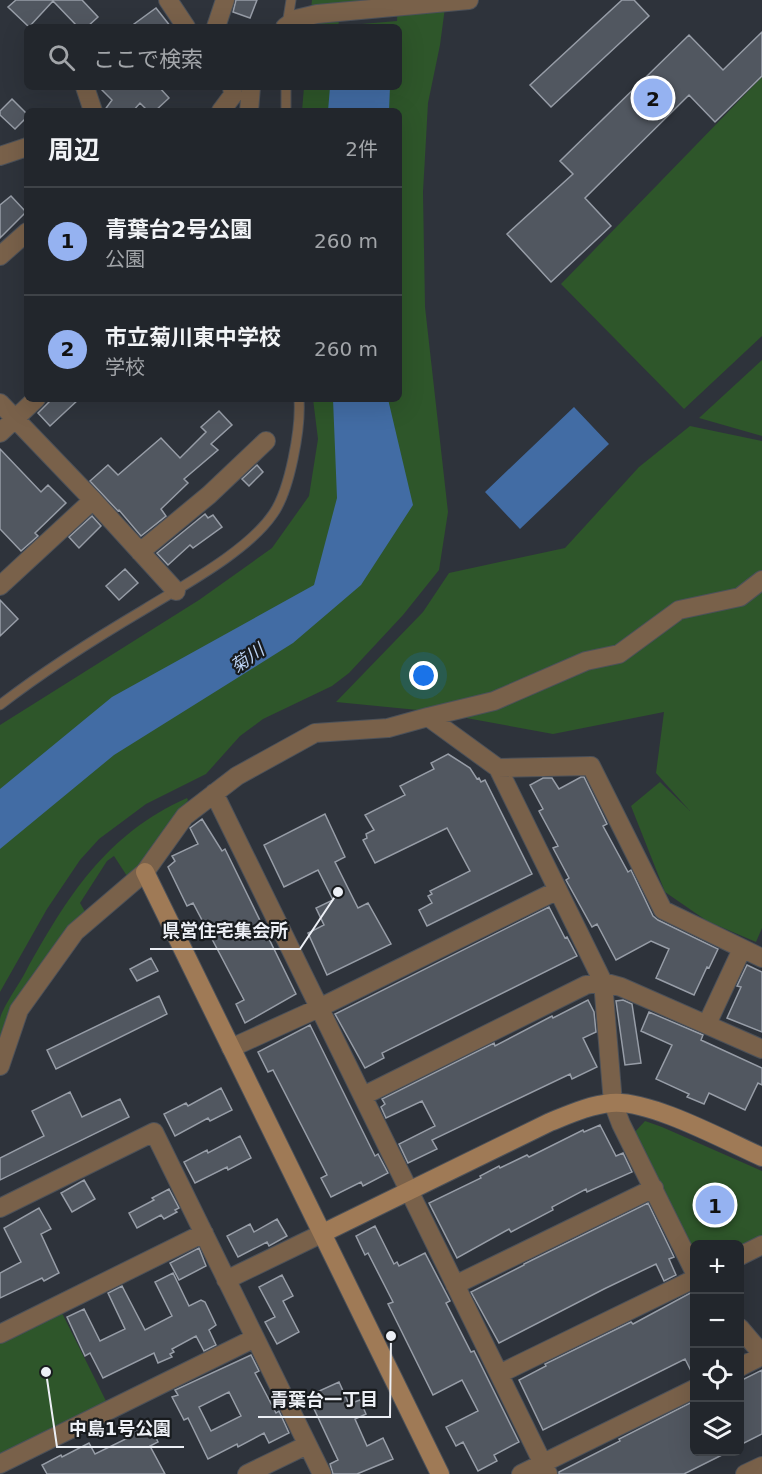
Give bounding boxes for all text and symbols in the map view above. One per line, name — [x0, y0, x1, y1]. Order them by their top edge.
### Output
search box — [24, 24, 402, 90]
icon: search — [45, 41, 78, 74]
text: ここで検索 — [93, 47, 203, 72]
pin: 2 — [634, 76, 672, 120]
text: 周辺 — [48, 135, 100, 165]
text: 2件 — [345, 137, 378, 161]
text: 青葉台2号公園 — [105, 217, 252, 242]
text: 1 — [61, 229, 74, 253]
text: 260 m — [314, 229, 378, 253]
text: 公園 — [105, 247, 145, 271]
text: 市立菊川東中学校 — [105, 325, 281, 350]
text: 2 — [61, 337, 74, 361]
text: 260 m — [314, 337, 378, 361]
text: 学校 — [105, 355, 145, 379]
water label: 菊川 — [226, 638, 269, 677]
your location — [409, 661, 438, 690]
callout: 県営住宅集会所 — [150, 913, 300, 949]
text: 県営住宅集会所 — [162, 920, 288, 941]
pin: 1 — [696, 1182, 734, 1228]
map controls — [690, 1240, 744, 1456]
button: + — [690, 1240, 744, 1294]
button: − — [690, 1294, 744, 1348]
button: locate — [690, 1348, 744, 1402]
callout: 青葉台一丁目 — [258, 1381, 390, 1417]
text: 青葉台一丁目 — [270, 1389, 378, 1410]
button: layers — [690, 1402, 744, 1456]
callout: 中島1号公園 — [57, 1411, 184, 1447]
text: 中島1号公園 — [69, 1418, 171, 1439]

